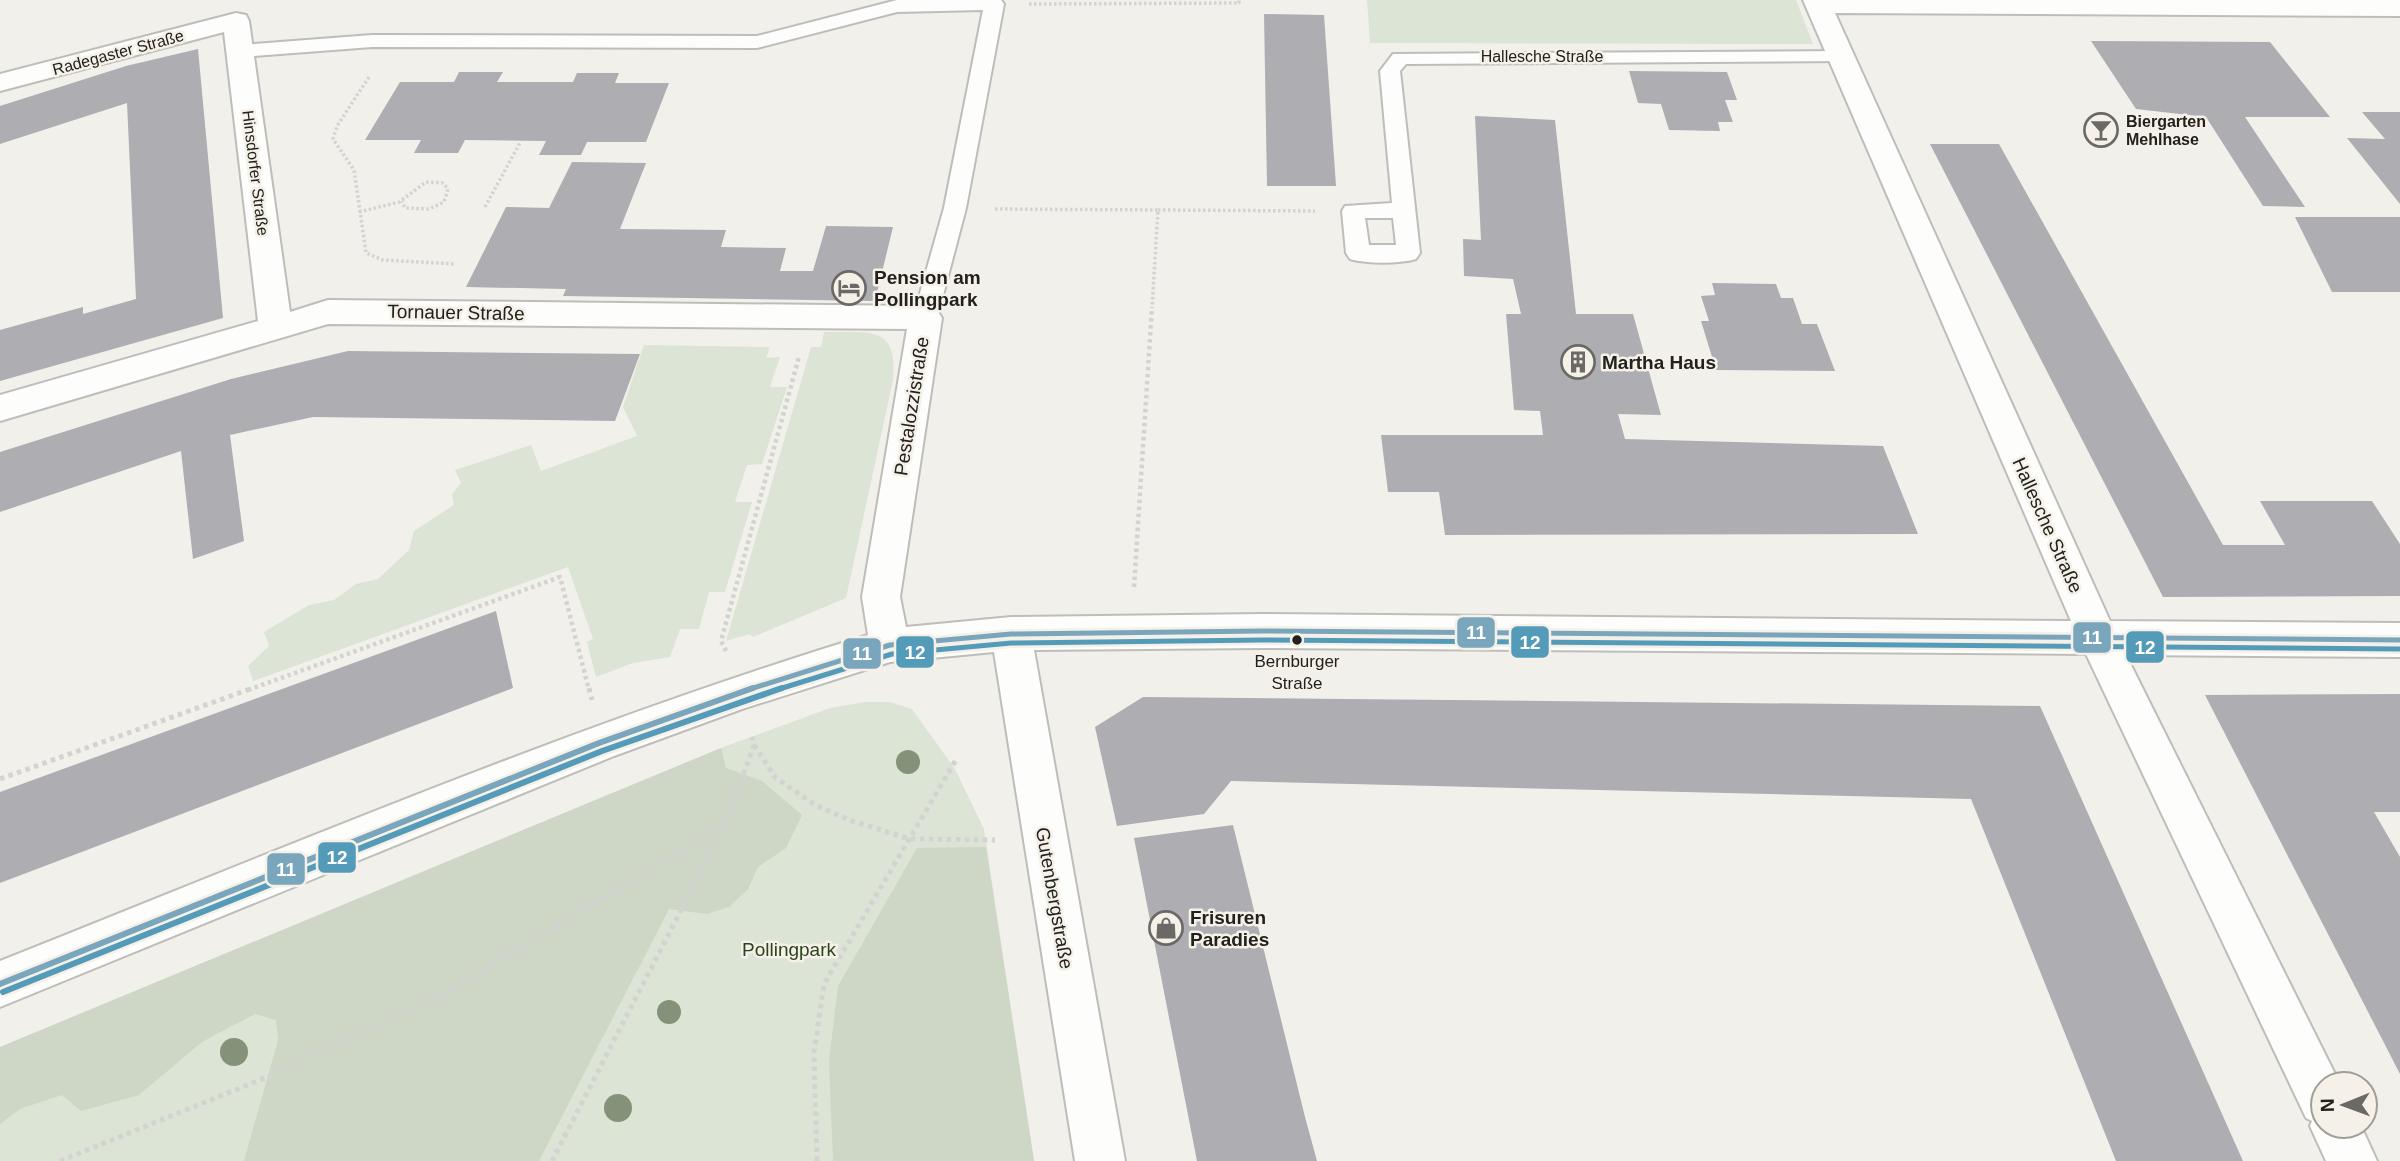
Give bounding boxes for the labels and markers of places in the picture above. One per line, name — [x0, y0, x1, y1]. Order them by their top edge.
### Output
bar icon: Biergarten Mehlhase — [2082, 111, 2120, 149]
place label: Biergarten Mehlhase — [2126, 113, 2206, 148]
place label: Pension am Pollingpark — [874, 267, 981, 310]
hotel icon: Pension am Pollingpark — [830, 269, 868, 307]
building icon: Martha Haus — [1559, 343, 1597, 381]
place label: Martha Haus — [1602, 352, 1716, 373]
marker: Bernburger Straße — [1290, 633, 1304, 647]
place label: Bernburger Straße — [1254, 652, 1340, 693]
place label: Frisuren Paradies — [1190, 907, 1269, 950]
shop icon: Frisuren Paradies — [1147, 909, 1185, 947]

